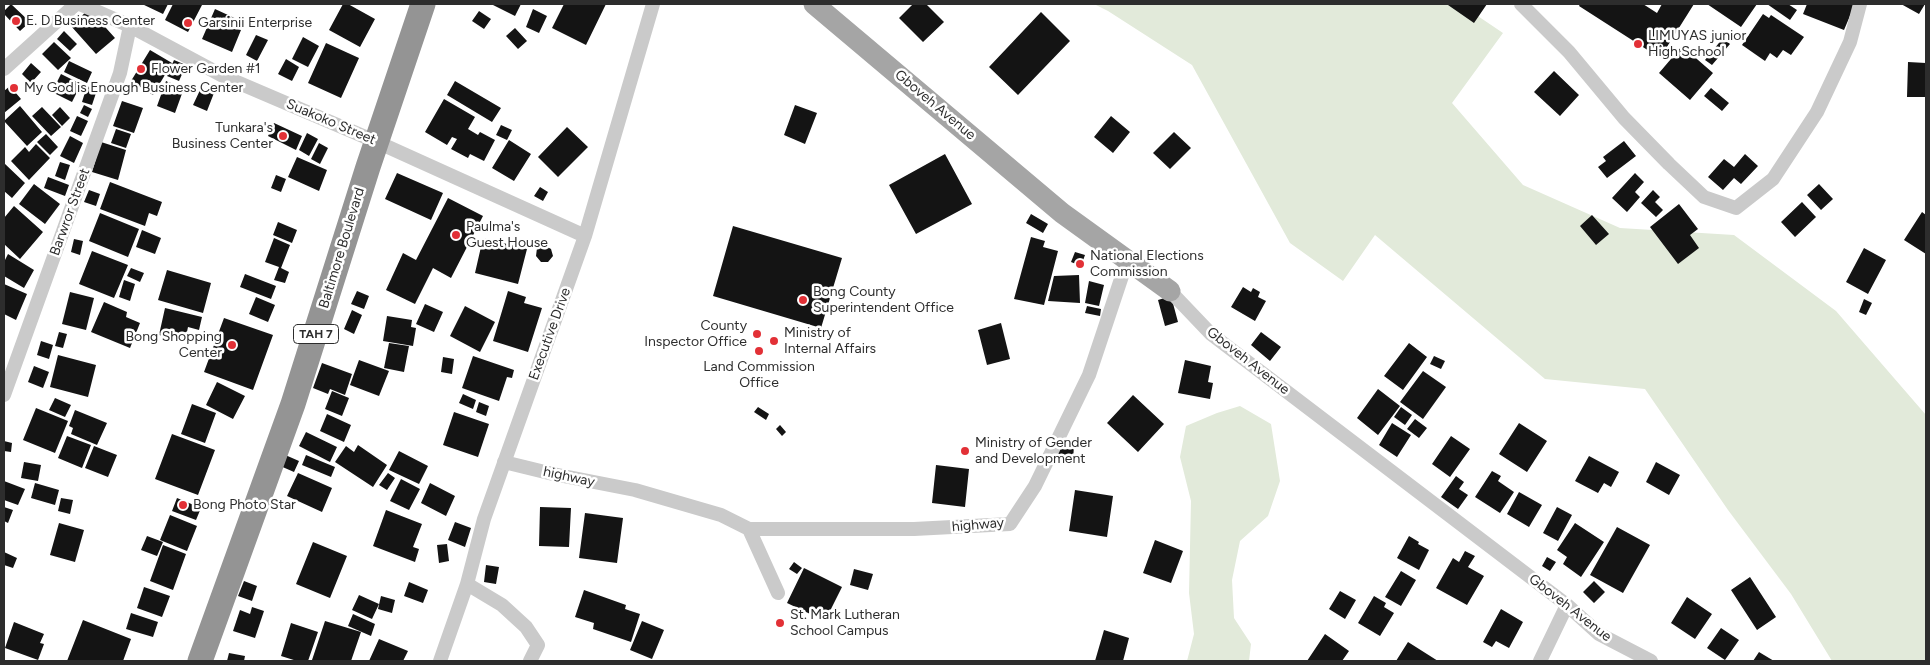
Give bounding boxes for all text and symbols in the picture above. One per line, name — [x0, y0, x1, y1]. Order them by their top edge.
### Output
place label: E. D Business Center — [26, 13, 155, 29]
marker: E. D Business Center — [10, 15, 22, 27]
place label: Garsinii Enterprise — [198, 15, 312, 31]
marker: Garsinii Enterprise — [182, 17, 194, 29]
place label: LIMUYAS junior High School — [1648, 28, 1746, 60]
marker: LIMUYAS junior High School — [1632, 38, 1644, 50]
place label: Flower Garden #1 — [151, 61, 260, 77]
marker: Flower Garden #1 — [135, 63, 147, 75]
street label: Gboveh Avenue — [891, 66, 979, 144]
place label: My God is Enough Business Center — [24, 80, 243, 96]
marker: My God is Enough Business Center — [8, 82, 20, 94]
street label: Suakoko Street — [284, 96, 378, 148]
place label: Tunkara's Business Center — [172, 120, 273, 152]
marker: Tunkara's Business Center — [277, 130, 289, 142]
street label: Barwror Street — [46, 166, 94, 258]
street label: Baltimore Boulevard — [316, 186, 368, 310]
place label: Paulma's Guest House — [466, 219, 548, 252]
marker: Paulma's Guest House — [450, 229, 462, 241]
place label: National Elections Commission — [1090, 248, 1204, 280]
marker: National Elections Commission — [1074, 258, 1086, 270]
place label: Bong County Superintendent Office — [813, 284, 954, 316]
street label: Executive Drive — [526, 286, 574, 382]
marker: Bong County Superintendent Office — [797, 294, 809, 306]
place label: County Inspector Office — [644, 318, 747, 351]
road number: TAH 7 — [294, 324, 338, 344]
street label: Gboveh Avenue — [1203, 324, 1293, 398]
place label: Ministry of Internal Affairs — [784, 325, 876, 358]
marker: County Inspector Office — [751, 328, 763, 340]
place label: Bong Shopping Center — [125, 329, 222, 362]
marker: Ministry of Internal Affairs — [768, 335, 780, 347]
marker: Bong Shopping Center — [226, 339, 238, 351]
marker: Land Commission Office — [753, 345, 765, 357]
place label: Land Commission Office — [703, 359, 815, 392]
place label: Ministry of Gender and Development — [975, 435, 1092, 468]
marker: Ministry of Gender and Development — [959, 445, 971, 457]
street label: highway — [542, 463, 596, 491]
place label: Bong Photo Star — [193, 497, 296, 513]
marker: Bong Photo Star — [177, 499, 189, 511]
street label: highway — [951, 514, 1005, 536]
street label: Gboveh Avenue — [1525, 571, 1615, 645]
place label: St. Mark Lutheran School Campus — [790, 607, 900, 640]
marker: St. Mark Lutheran School Campus — [774, 617, 786, 629]

